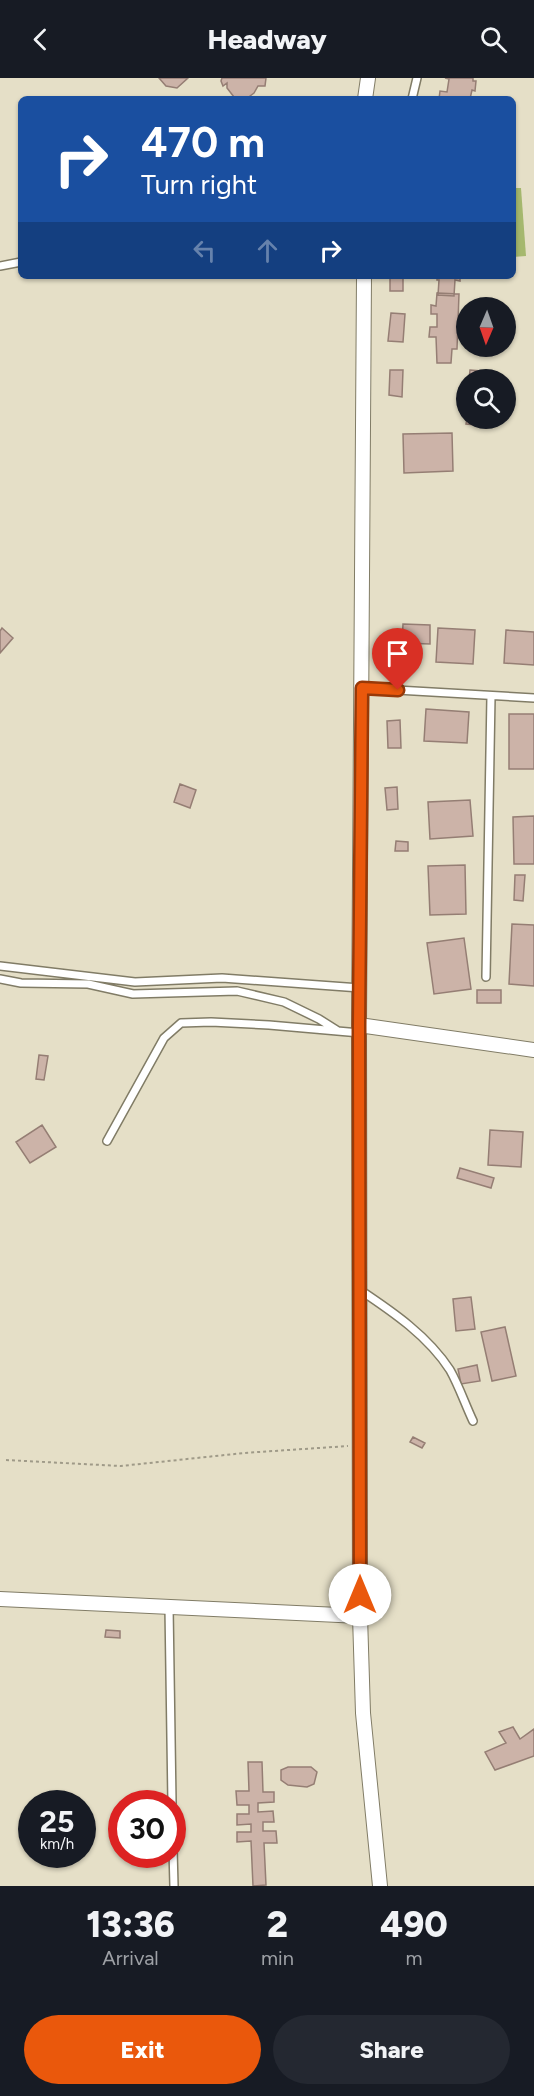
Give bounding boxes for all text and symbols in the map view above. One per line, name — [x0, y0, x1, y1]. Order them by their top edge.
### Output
icon: back — [24, 23, 57, 56]
text: Headway — [207, 23, 327, 56]
icon: search — [477, 23, 510, 56]
text: 470 m — [141, 117, 265, 168]
icon: right — [42, 120, 120, 198]
text: Turn right — [141, 168, 257, 201]
icon: left — [188, 234, 221, 267]
icon: ahead — [251, 234, 284, 267]
icon: right — [314, 234, 347, 267]
north arrow — [456, 297, 516, 357]
map controls — [456, 297, 516, 429]
button: search — [456, 369, 516, 429]
pin — [372, 628, 423, 690]
icon: arrive — [381, 637, 414, 670]
position arrow — [328, 1563, 392, 1627]
speed limit sign: 30 — [108, 1790, 186, 1868]
text: 25 — [40, 1803, 74, 1840]
text: km/h — [40, 1835, 74, 1853]
text: 13:36 — [86, 1903, 175, 1946]
text: 2 — [267, 1903, 288, 1946]
text: 490 — [380, 1903, 448, 1946]
text: Arrival — [102, 1946, 159, 1970]
text: min — [261, 1946, 294, 1970]
text: m — [405, 1946, 422, 1970]
button: Exit — [24, 2015, 261, 2084]
button: Share — [273, 2015, 510, 2084]

